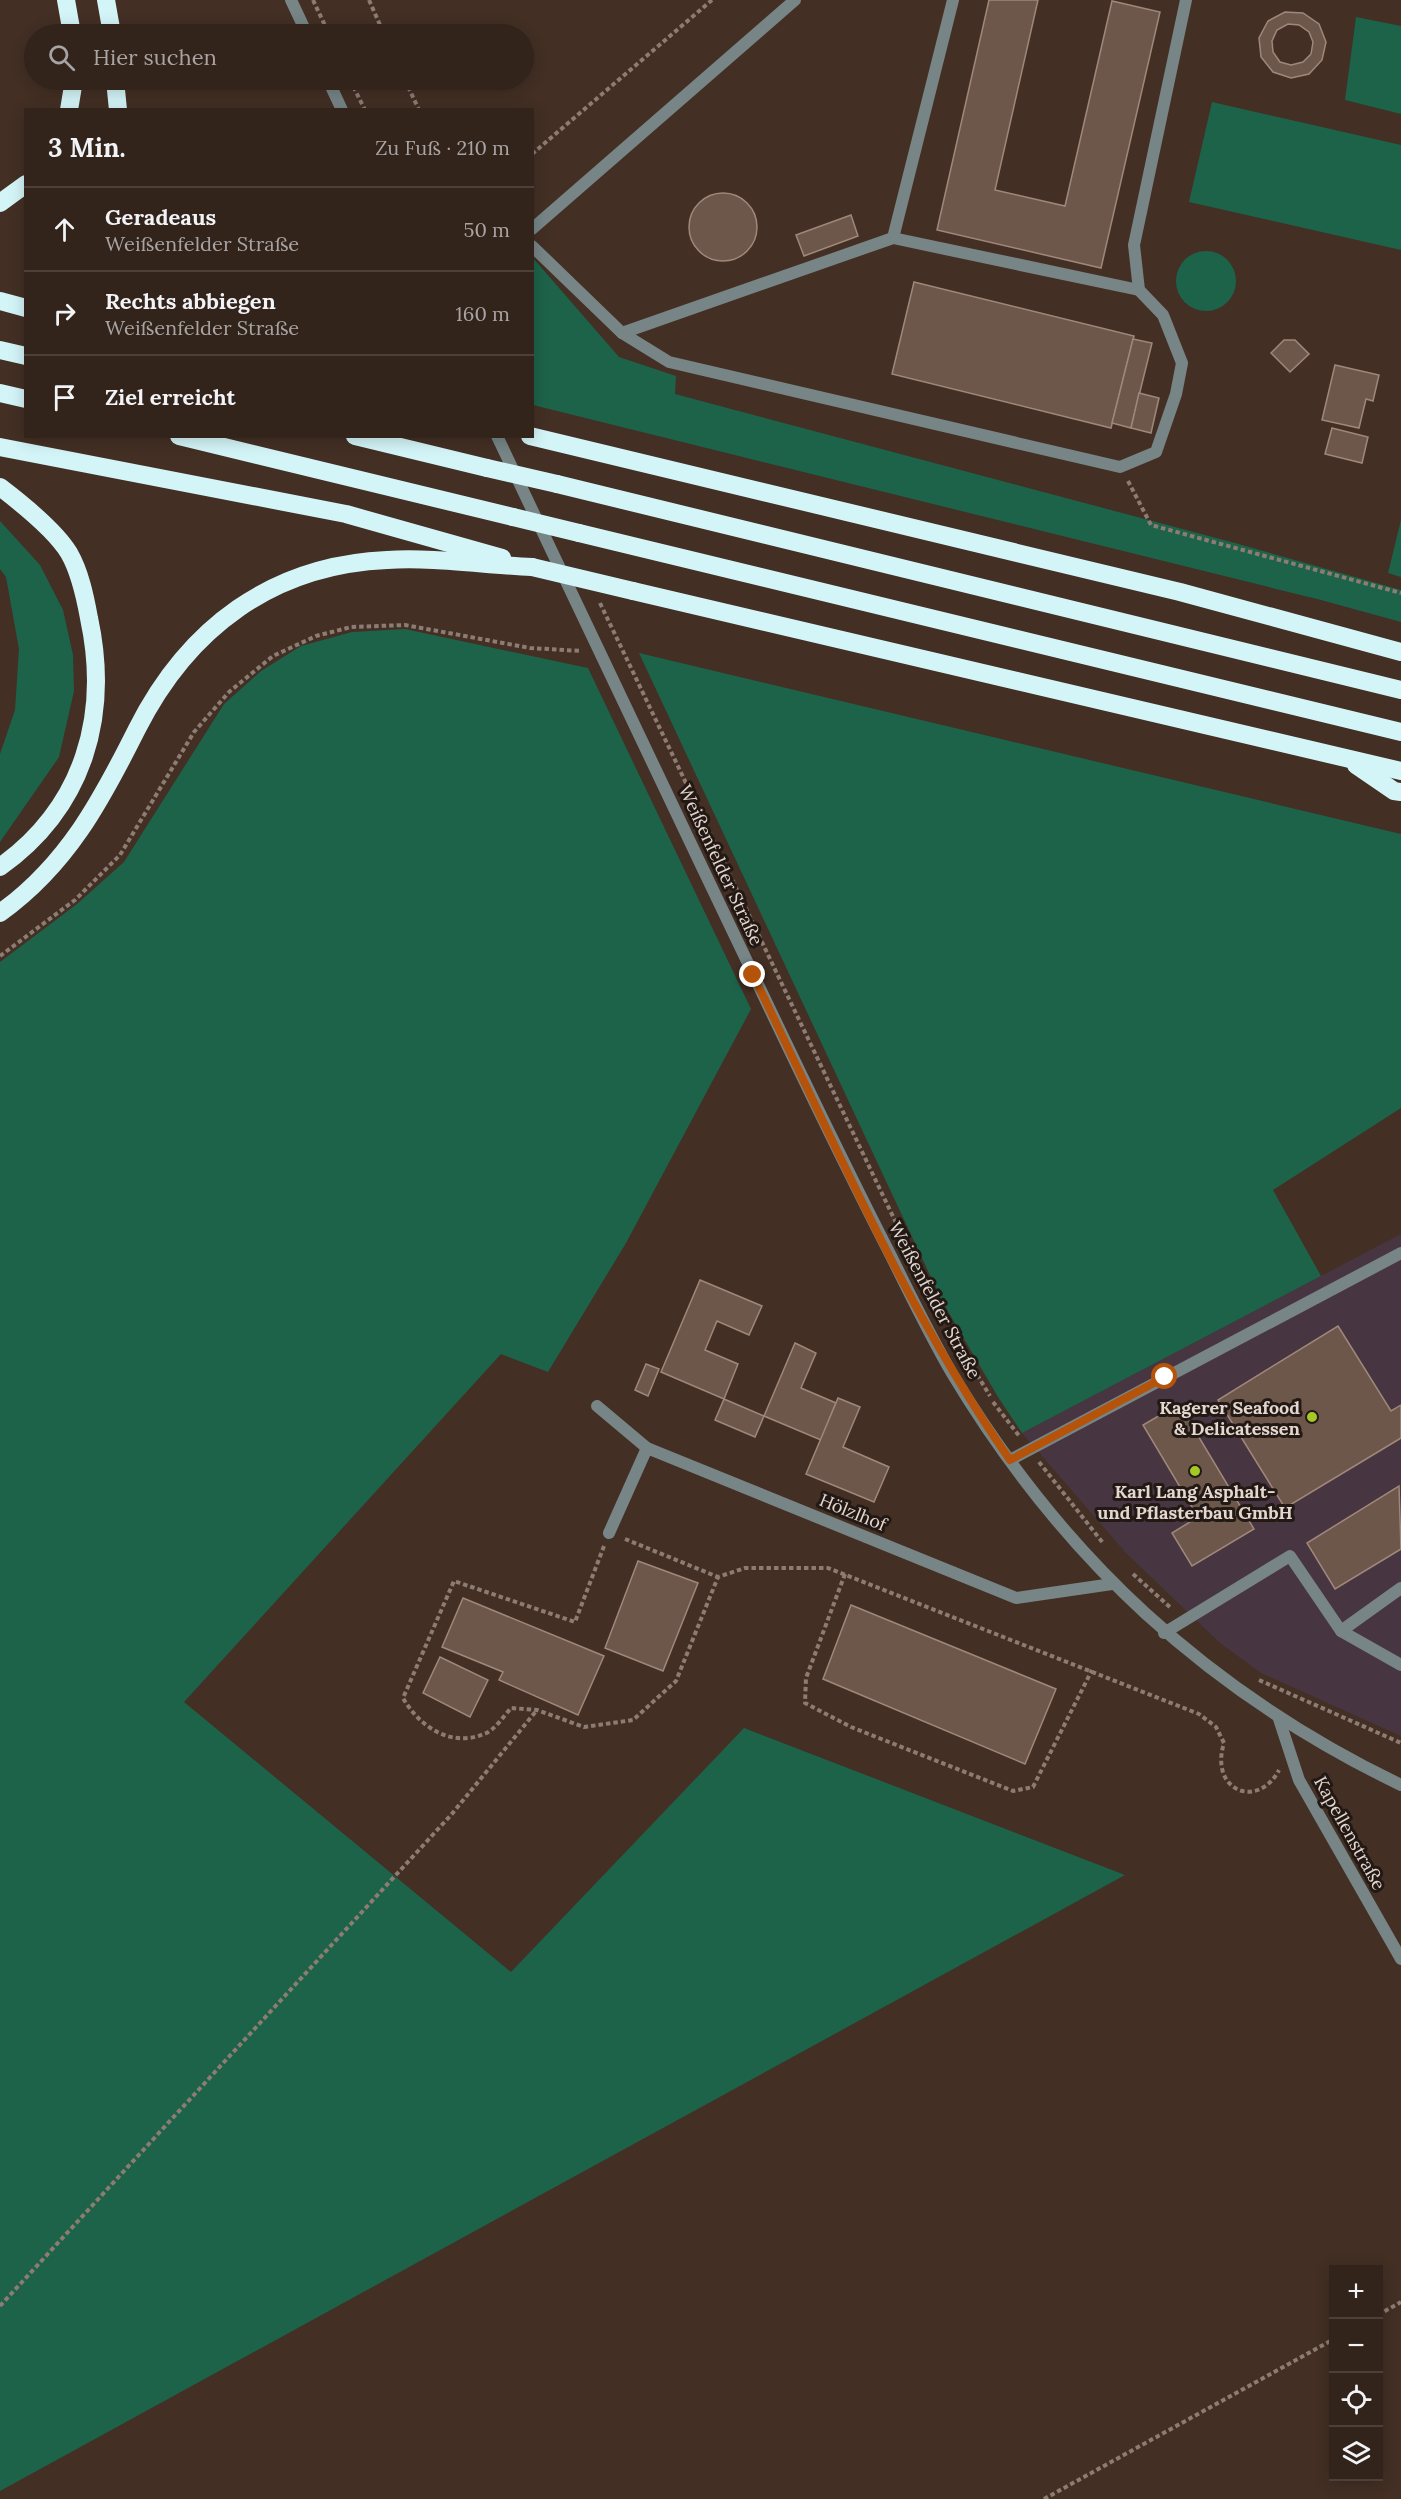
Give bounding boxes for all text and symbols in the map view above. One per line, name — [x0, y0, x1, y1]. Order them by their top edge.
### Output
search box — [24, 24, 534, 90]
icon: search — [45, 41, 78, 74]
text: Hier suchen — [93, 43, 217, 71]
text: 3 Min. — [48, 131, 126, 164]
text: Zu Fuß · 210 m — [375, 135, 510, 160]
text: Geradeaus — [105, 203, 216, 231]
icon: ahead — [48, 213, 81, 246]
text: 50 m — [464, 217, 510, 242]
text: Weißenfelder Straße — [105, 231, 299, 256]
text: Rechts abbiegen — [105, 287, 276, 315]
icon: right — [48, 297, 81, 330]
text: 160 m — [456, 301, 510, 326]
text: Weißenfelder Straße — [105, 315, 299, 340]
icon: arrive — [48, 381, 81, 414]
text: Ziel erreicht — [105, 383, 236, 411]
street label: Weißenfelder Straße — [674, 781, 768, 949]
route end — [739, 961, 765, 987]
street label: Weißenfelder Straße — [884, 1217, 986, 1383]
route start — [1151, 1363, 1177, 1389]
place label: Kagerer Seafood & Delicatessen — [1159, 1396, 1301, 1440]
marker: Kagerer Seafood & Delicatessen — [1305, 1410, 1319, 1424]
marker: Karl Lang Asphalt- und Pflasterbau GmbH — [1188, 1464, 1202, 1478]
place label: Karl Lang Asphalt- und Pflasterbau GmbH — [1097, 1480, 1293, 1524]
street label: Hölzlhof — [816, 1488, 892, 1537]
street label: Kapellenstraße — [1309, 1772, 1391, 1894]
map controls — [1329, 2265, 1383, 2481]
button: + — [1329, 2265, 1383, 2319]
button: − — [1329, 2319, 1383, 2373]
button: locate — [1329, 2373, 1383, 2427]
button: layers — [1329, 2427, 1383, 2481]

